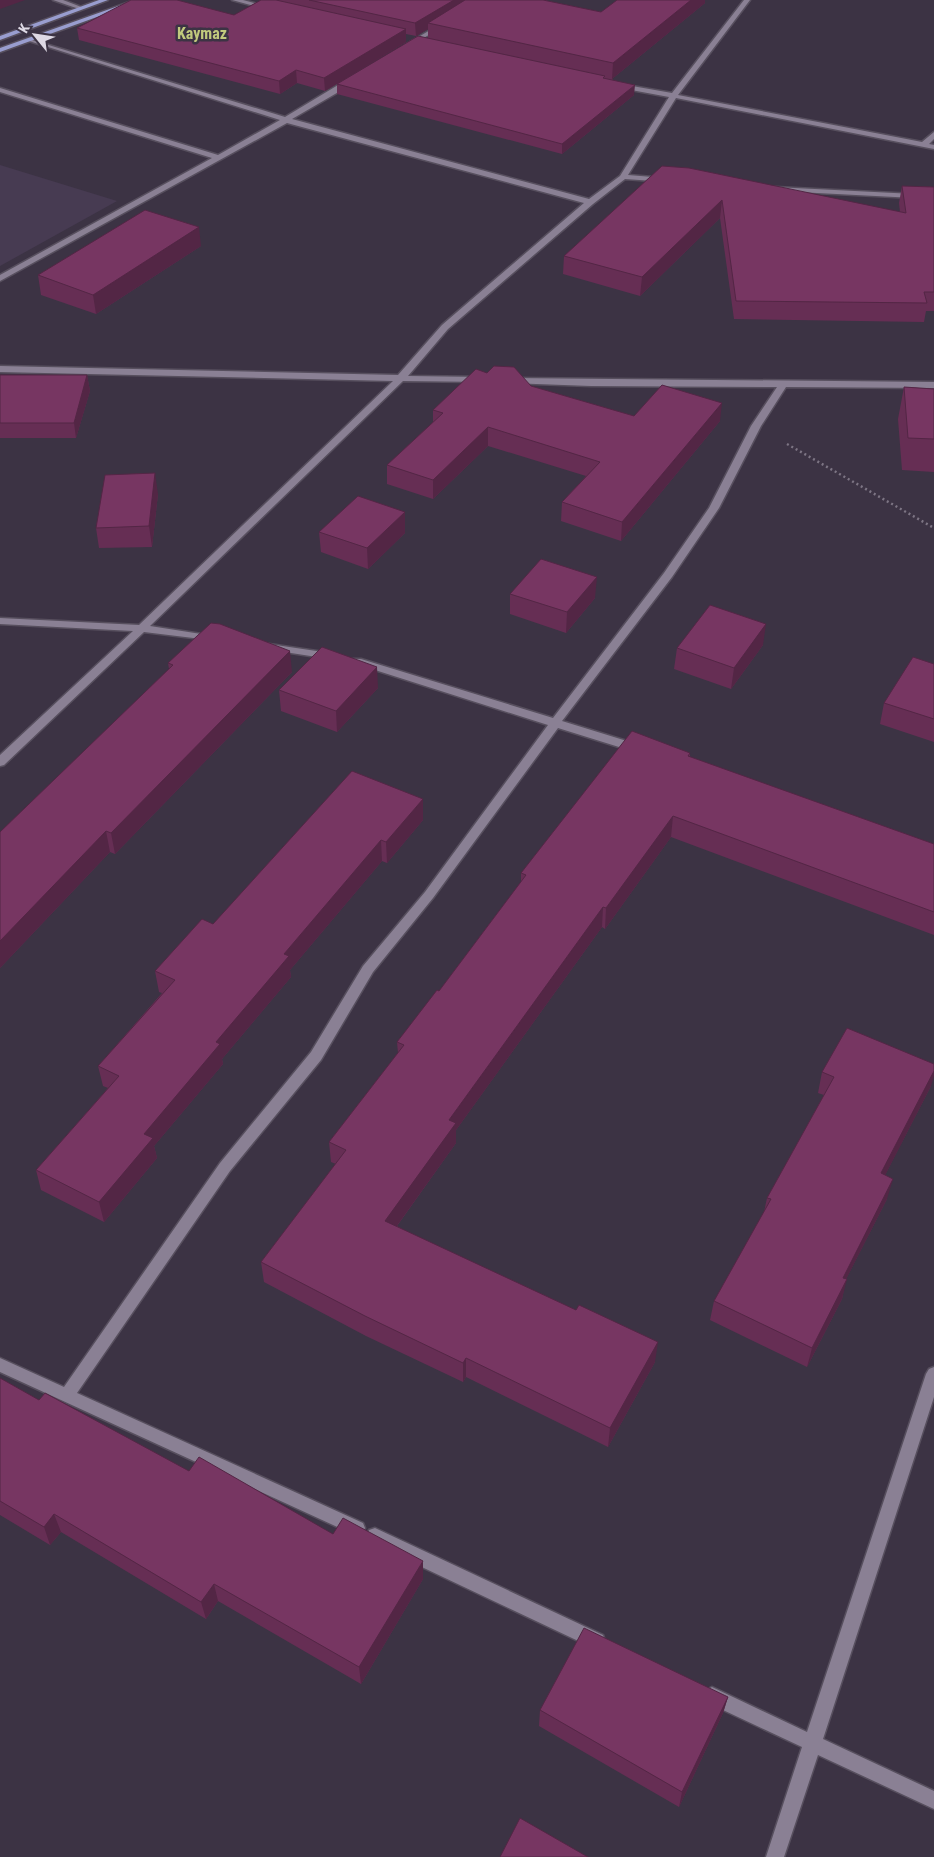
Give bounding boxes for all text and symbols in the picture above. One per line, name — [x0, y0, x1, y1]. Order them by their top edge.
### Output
north arrow — [10, 10, 60, 60]
text: K — [15, 21, 33, 36]
district label: Kaymaz — [177, 24, 227, 43]

